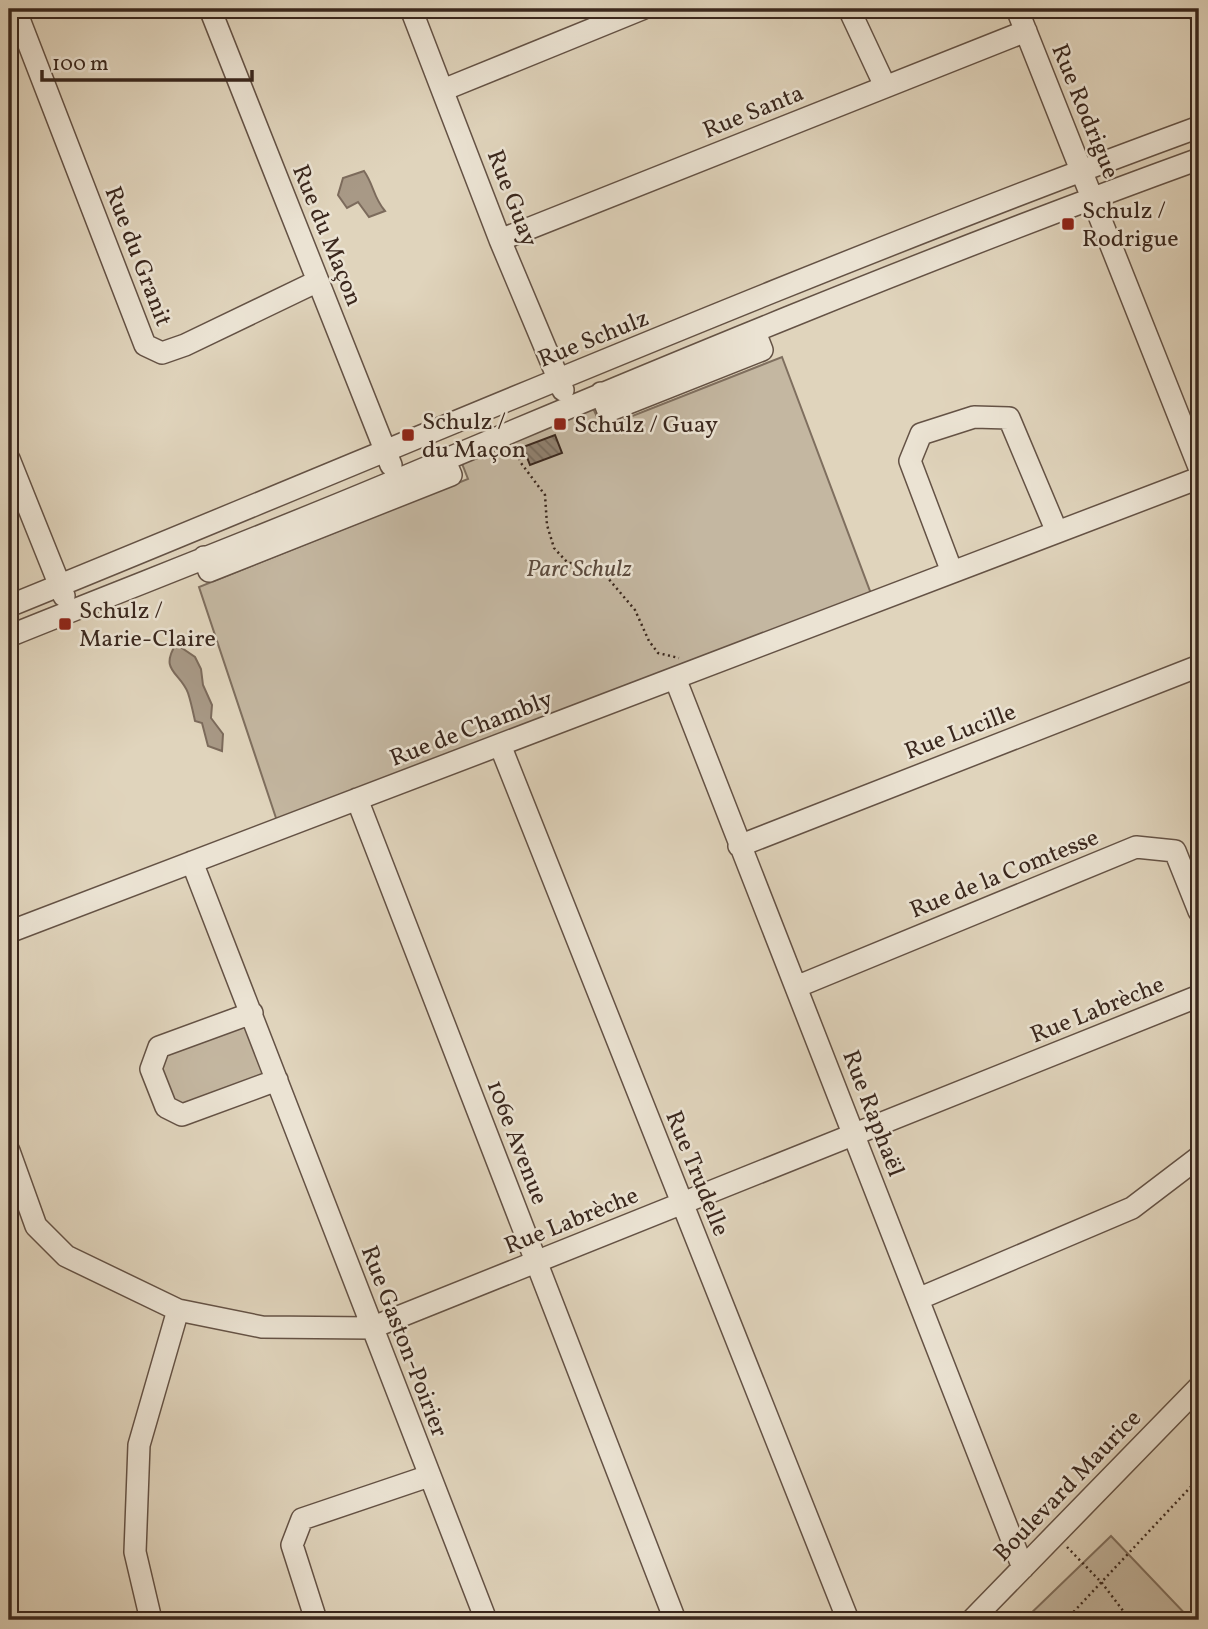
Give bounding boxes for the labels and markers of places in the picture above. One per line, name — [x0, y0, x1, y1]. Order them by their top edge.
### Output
place label: Schulz / Rodrigue — [1082, 195, 1179, 257]
marker: Schulz / Rodrigue — [1060, 216, 1076, 232]
place label: Schulz / du Maçon — [422, 406, 526, 468]
place label: Schulz / Guay — [574, 409, 718, 443]
marker: Schulz / Guay — [552, 416, 568, 432]
marker: Schulz / du Maçon — [400, 427, 416, 443]
place label: Schulz / Marie-Claire — [79, 595, 216, 657]
marker: Schulz / Marie-Claire — [57, 616, 73, 632]

